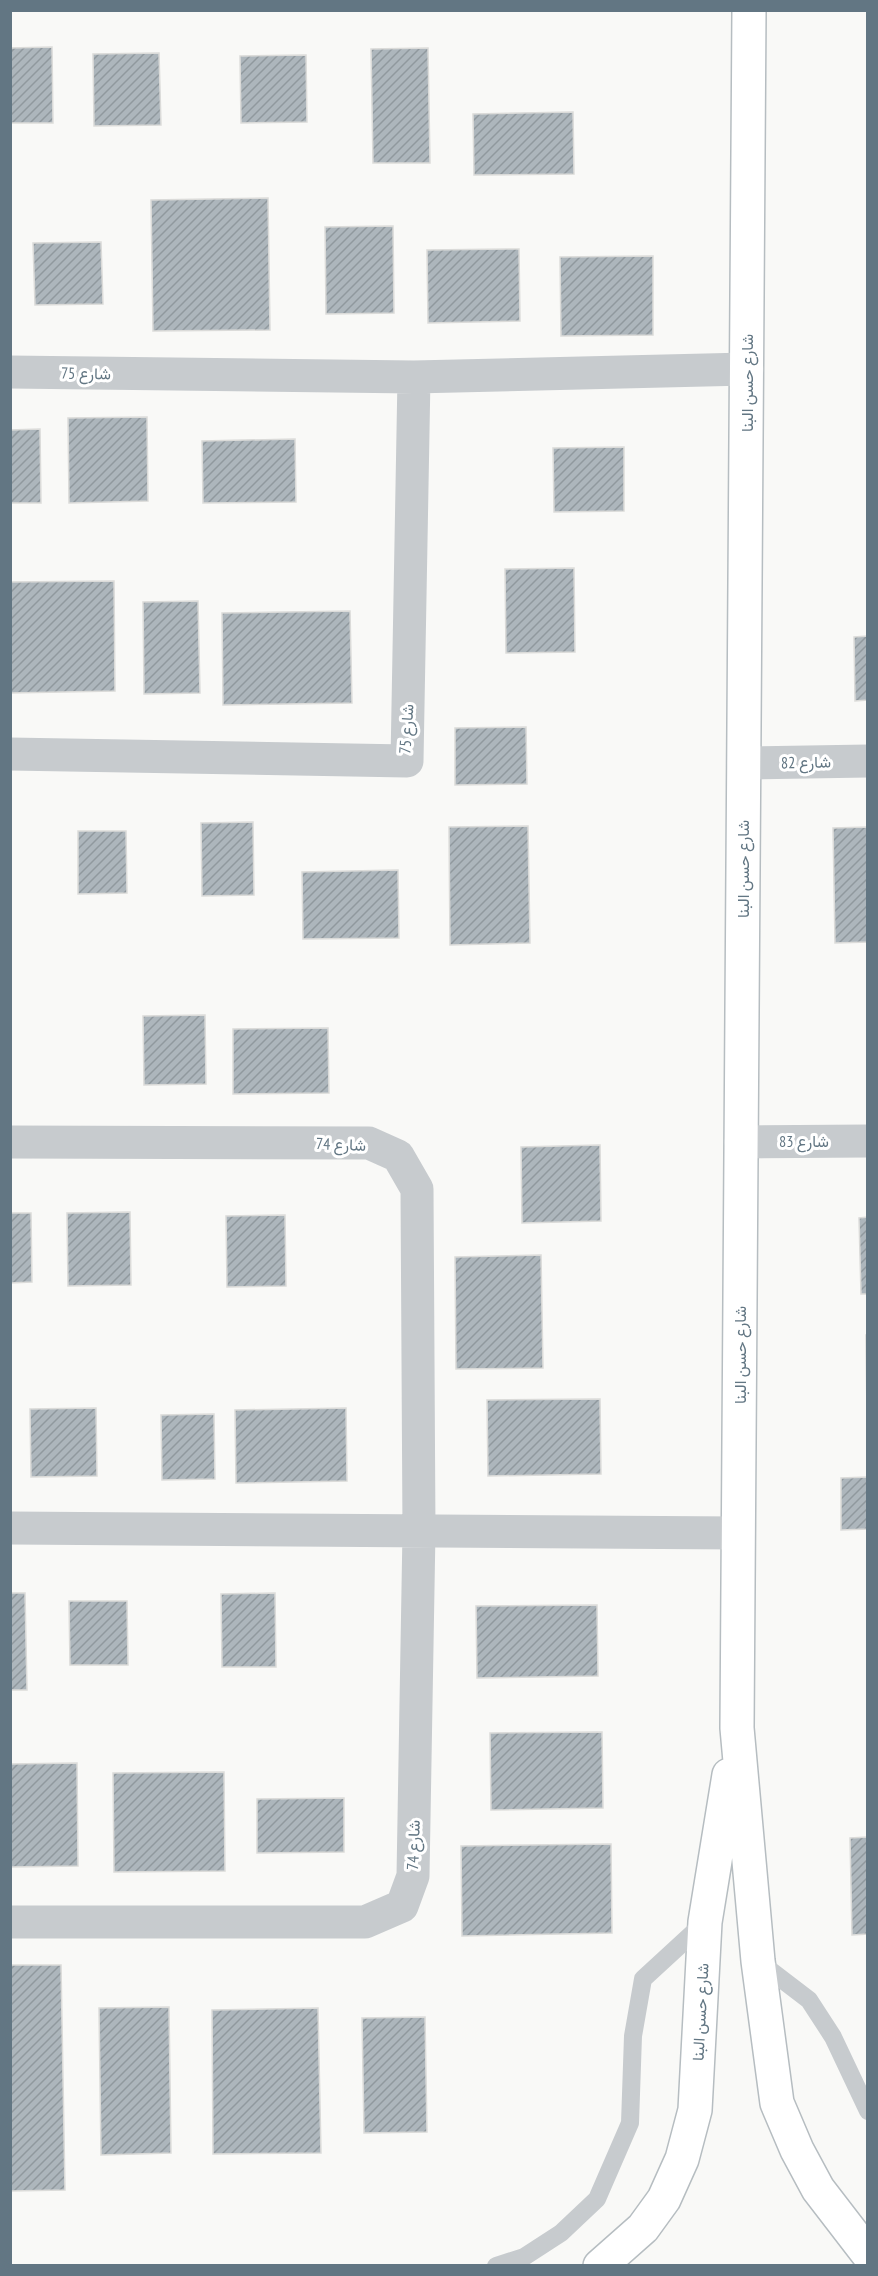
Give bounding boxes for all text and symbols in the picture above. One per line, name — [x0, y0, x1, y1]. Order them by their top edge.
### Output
street label: شارع حسن البنا — [737, 334, 759, 432]
street label: شارع 75 — [61, 363, 111, 385]
street label: شارع 75 — [394, 703, 420, 755]
street label: شارع 82 — [781, 752, 831, 774]
street label: شارع حسن البنا — [733, 820, 755, 918]
street label: شارع 83 — [779, 1131, 829, 1153]
street label: شارع 74 — [316, 1133, 366, 1157]
street label: شارع حسن البنا — [730, 1306, 752, 1404]
street label: شارع 74 — [402, 1820, 426, 1870]
street label: شارع حسن البنا — [687, 1962, 715, 2062]

